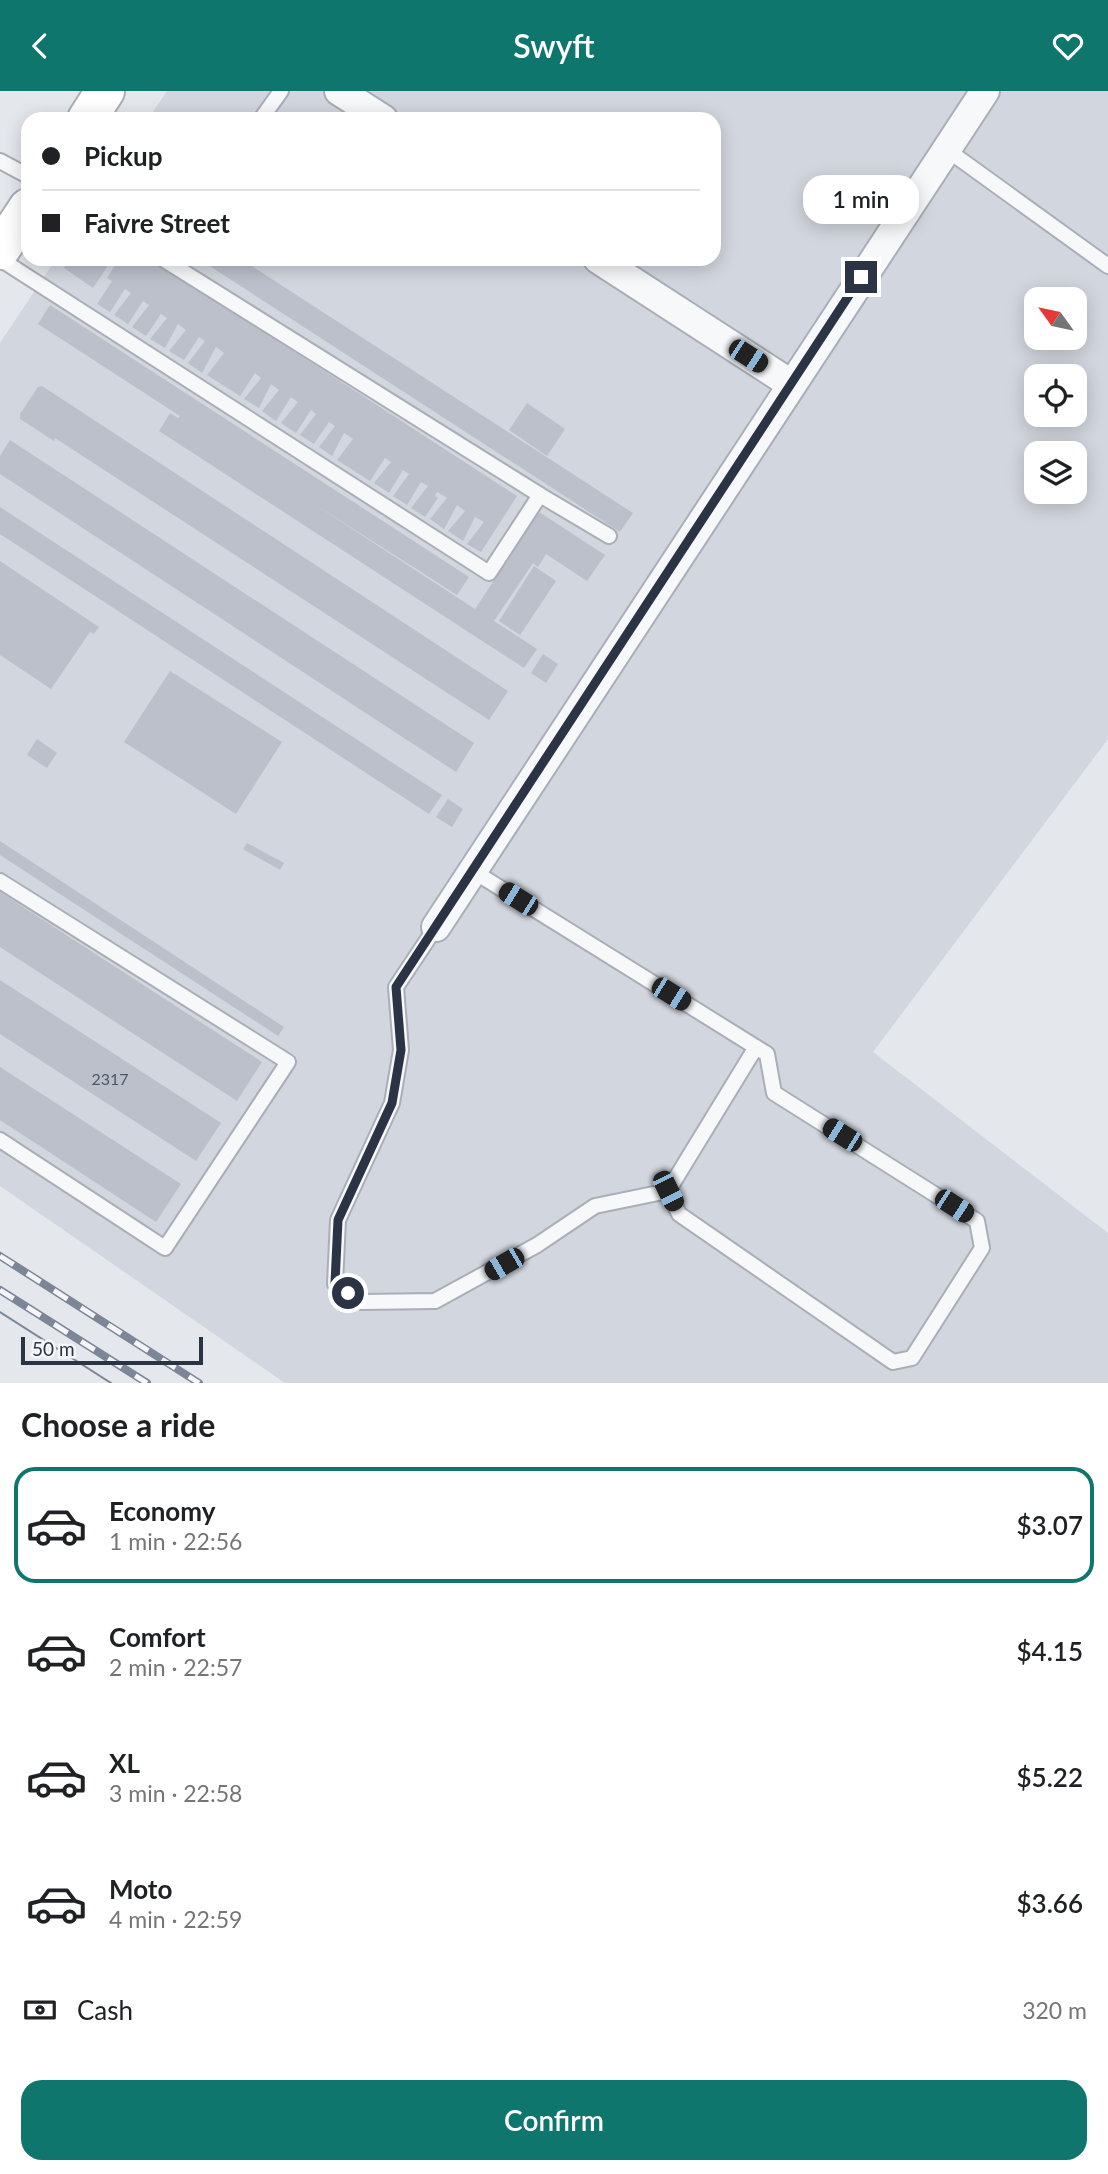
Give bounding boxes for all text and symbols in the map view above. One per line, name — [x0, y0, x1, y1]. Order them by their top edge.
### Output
text: Swyft — [513, 26, 595, 65]
icon: back — [21, 27, 59, 65]
icon: heart — [1049, 27, 1087, 65]
text: Pickup — [84, 140, 163, 172]
callout: 1 min — [803, 176, 919, 225]
text: 1 min — [833, 185, 889, 213]
text: Faivre Street — [84, 207, 230, 239]
route end — [845, 261, 877, 293]
north arrow — [1024, 287, 1087, 350]
map controls — [1024, 287, 1087, 504]
car — [725, 336, 772, 376]
button: locate — [1024, 364, 1087, 427]
button: layers — [1024, 441, 1087, 504]
car — [495, 879, 542, 919]
car — [648, 974, 695, 1014]
house number: 2317 — [91, 1069, 129, 1088]
car — [819, 1115, 866, 1155]
car — [650, 1168, 687, 1214]
car — [931, 1186, 978, 1226]
car — [481, 1244, 528, 1284]
route start — [332, 1277, 364, 1309]
scale bar — [21, 1334, 203, 1366]
text: 50 m — [32, 1337, 75, 1360]
text: Choose a ride — [21, 1405, 215, 1444]
icon: car — [25, 1494, 88, 1557]
text: Economy — [109, 1495, 215, 1527]
text: $3.07 — [1017, 1509, 1083, 1541]
text: 1 min · 22:56 — [109, 1527, 242, 1555]
icon: car — [25, 1620, 88, 1683]
text: Comfort — [109, 1621, 206, 1653]
text: $4.15 — [1017, 1635, 1083, 1667]
text: 2 min · 22:57 — [109, 1653, 242, 1681]
icon: car — [25, 1746, 88, 1809]
text: XL — [109, 1747, 140, 1779]
text: $5.22 — [1017, 1761, 1083, 1793]
text: 3 min · 22:58 — [109, 1779, 242, 1807]
icon: car — [25, 1872, 88, 1935]
text: Moto — [109, 1873, 172, 1905]
text: $3.66 — [1017, 1887, 1083, 1919]
text: 4 min · 22:59 — [109, 1905, 242, 1933]
icon: cash — [21, 1991, 59, 2029]
text: Cash — [77, 1994, 133, 2026]
text: 320 m — [1022, 1996, 1087, 2024]
button: Confirm — [21, 2080, 1087, 2160]

